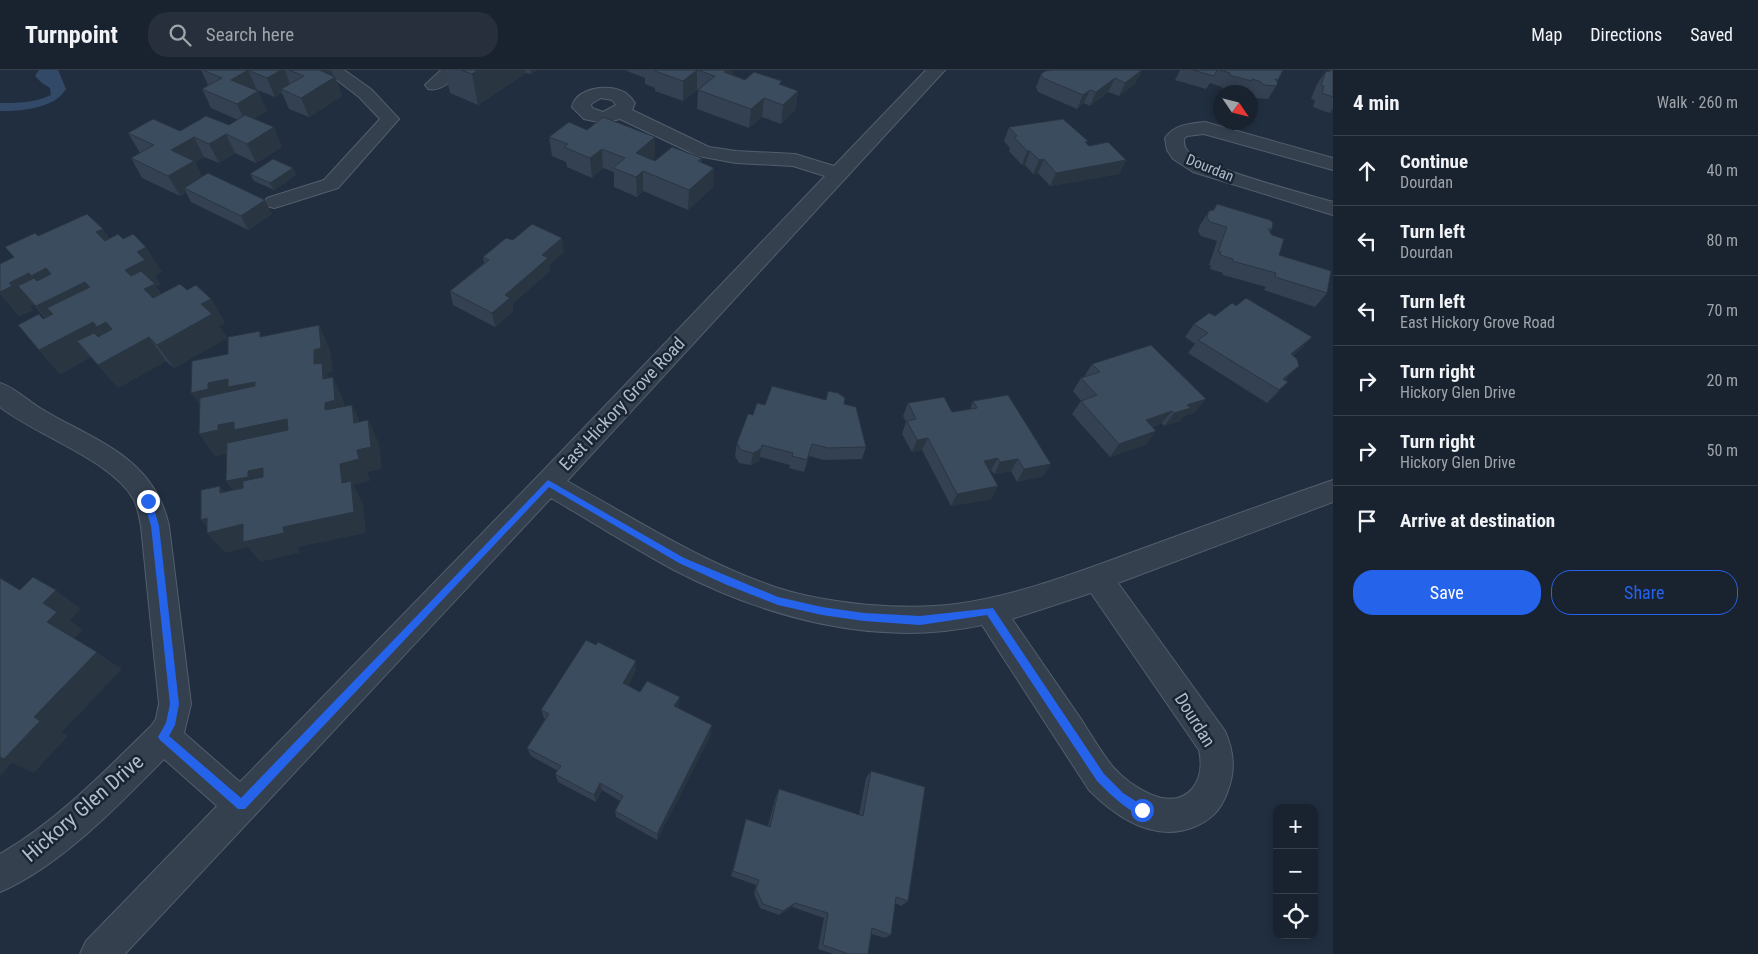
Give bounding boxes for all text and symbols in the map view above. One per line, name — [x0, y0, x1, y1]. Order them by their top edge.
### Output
search box — [148, 12, 498, 57]
text: Turnpoint — [25, 21, 118, 49]
icon: search — [166, 21, 194, 49]
text: Search here — [206, 23, 294, 46]
text: Map — [1531, 24, 1562, 45]
text: Directions — [1590, 24, 1662, 45]
text: Saved — [1690, 24, 1733, 45]
north arrow — [1213, 85, 1258, 130]
text: 4 min — [1353, 91, 1400, 115]
text: Walk · 260 m — [1657, 93, 1738, 112]
street label: Dourdan — [1184, 150, 1236, 186]
text: Continue — [1400, 150, 1468, 173]
icon: ahead — [1353, 157, 1381, 185]
text: 40 m — [1706, 161, 1738, 180]
text: Dourdan — [1400, 173, 1453, 192]
text: Turn left — [1400, 220, 1465, 243]
icon: left — [1353, 227, 1381, 255]
text: 80 m — [1706, 231, 1738, 250]
text: Dourdan — [1400, 243, 1453, 262]
text: Turn left — [1400, 290, 1465, 313]
icon: left — [1353, 297, 1381, 325]
text: 70 m — [1706, 301, 1738, 320]
text: East Hickory Grove Road — [1400, 313, 1555, 332]
street label: East Hickory Grove Road — [554, 333, 689, 475]
text: Turn right — [1400, 360, 1475, 383]
icon: right — [1353, 367, 1381, 395]
text: 20 m — [1706, 371, 1738, 390]
text: Hickory Glen Drive — [1400, 383, 1516, 402]
text: Turn right — [1400, 430, 1475, 453]
icon: right — [1353, 437, 1381, 465]
text: 50 m — [1706, 441, 1738, 460]
text: Hickory Glen Drive — [1400, 453, 1516, 472]
route end — [137, 490, 160, 513]
icon: arrive — [1353, 507, 1381, 535]
text: Arrive at destination — [1400, 509, 1555, 532]
button: Save — [1353, 570, 1541, 615]
button: Share — [1551, 570, 1738, 615]
street label: Dourdan — [1171, 689, 1220, 751]
street label: Hickory Glen Drive — [18, 749, 148, 867]
route start — [1131, 799, 1154, 822]
map controls — [1273, 804, 1318, 939]
button: + — [1273, 804, 1318, 849]
button: − — [1273, 849, 1318, 894]
button: locate — [1273, 894, 1318, 939]

